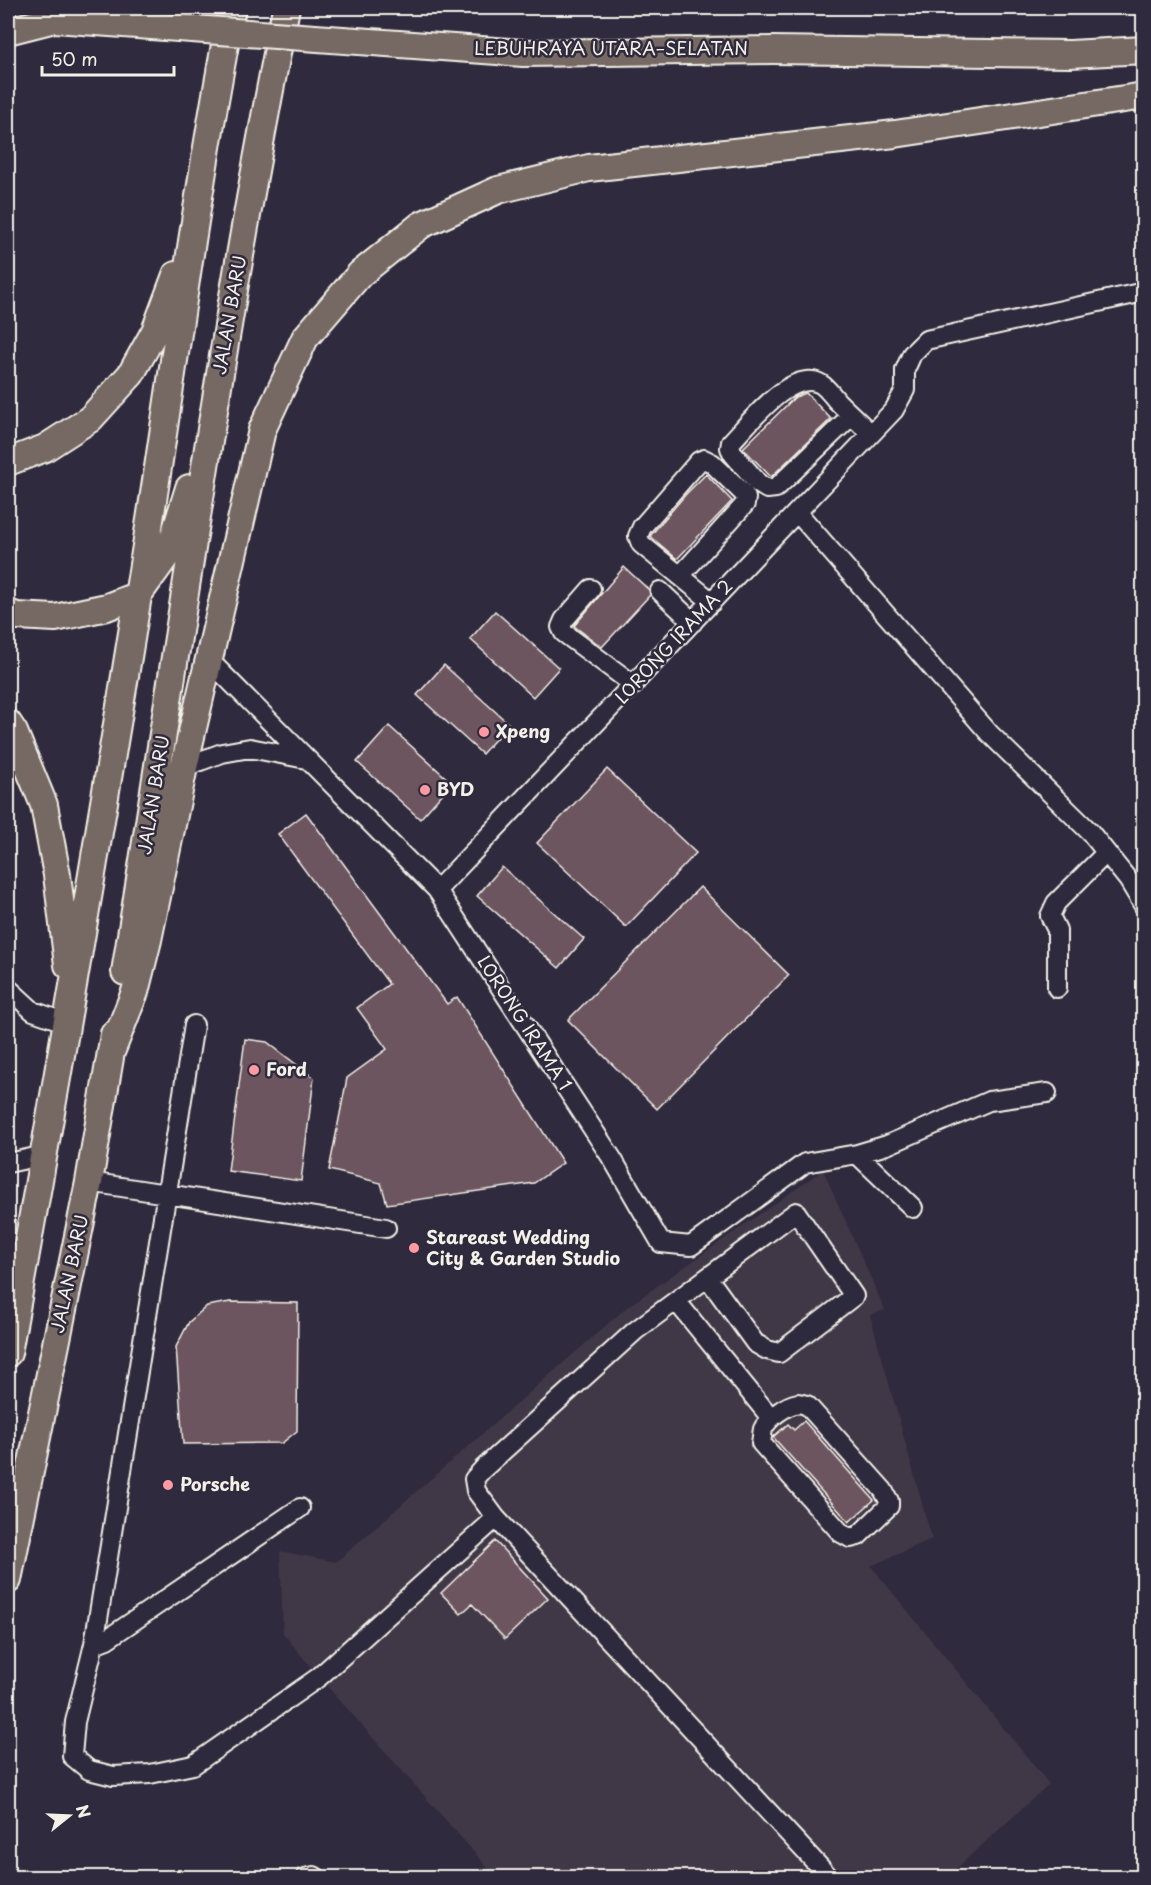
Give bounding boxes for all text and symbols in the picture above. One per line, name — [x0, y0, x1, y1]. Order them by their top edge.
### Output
street label: LEBUHRAYA UTARA–SELATAN — [474, 34, 748, 61]
scale bar — [42, 39, 174, 77]
text: 50 m — [51, 45, 98, 72]
street label: JALAN BARU — [205, 253, 252, 376]
street label: LORONG IRAMA 2 — [608, 573, 738, 709]
place label: Xpeng — [496, 717, 550, 744]
marker: Xpeng — [477, 725, 491, 739]
street label: JALAN BARU — [130, 733, 175, 856]
place label: BYD — [437, 775, 474, 802]
marker: BYD — [418, 783, 432, 797]
street label: LORONG IRAMA 1 — [471, 949, 579, 1095]
place label: Ford — [266, 1055, 307, 1082]
marker: Ford — [247, 1063, 261, 1077]
street label: JALAN BARU — [43, 1212, 94, 1335]
place label: Stareast Wedding City & Garden Studio — [426, 1223, 620, 1271]
marker: Stareast Wedding City & Garden Studio — [407, 1241, 421, 1255]
place label: Porsche — [180, 1470, 250, 1497]
marker: Porsche — [161, 1478, 175, 1492]
north arrow — [39, 1786, 99, 1846]
text: N — [71, 1801, 98, 1821]

